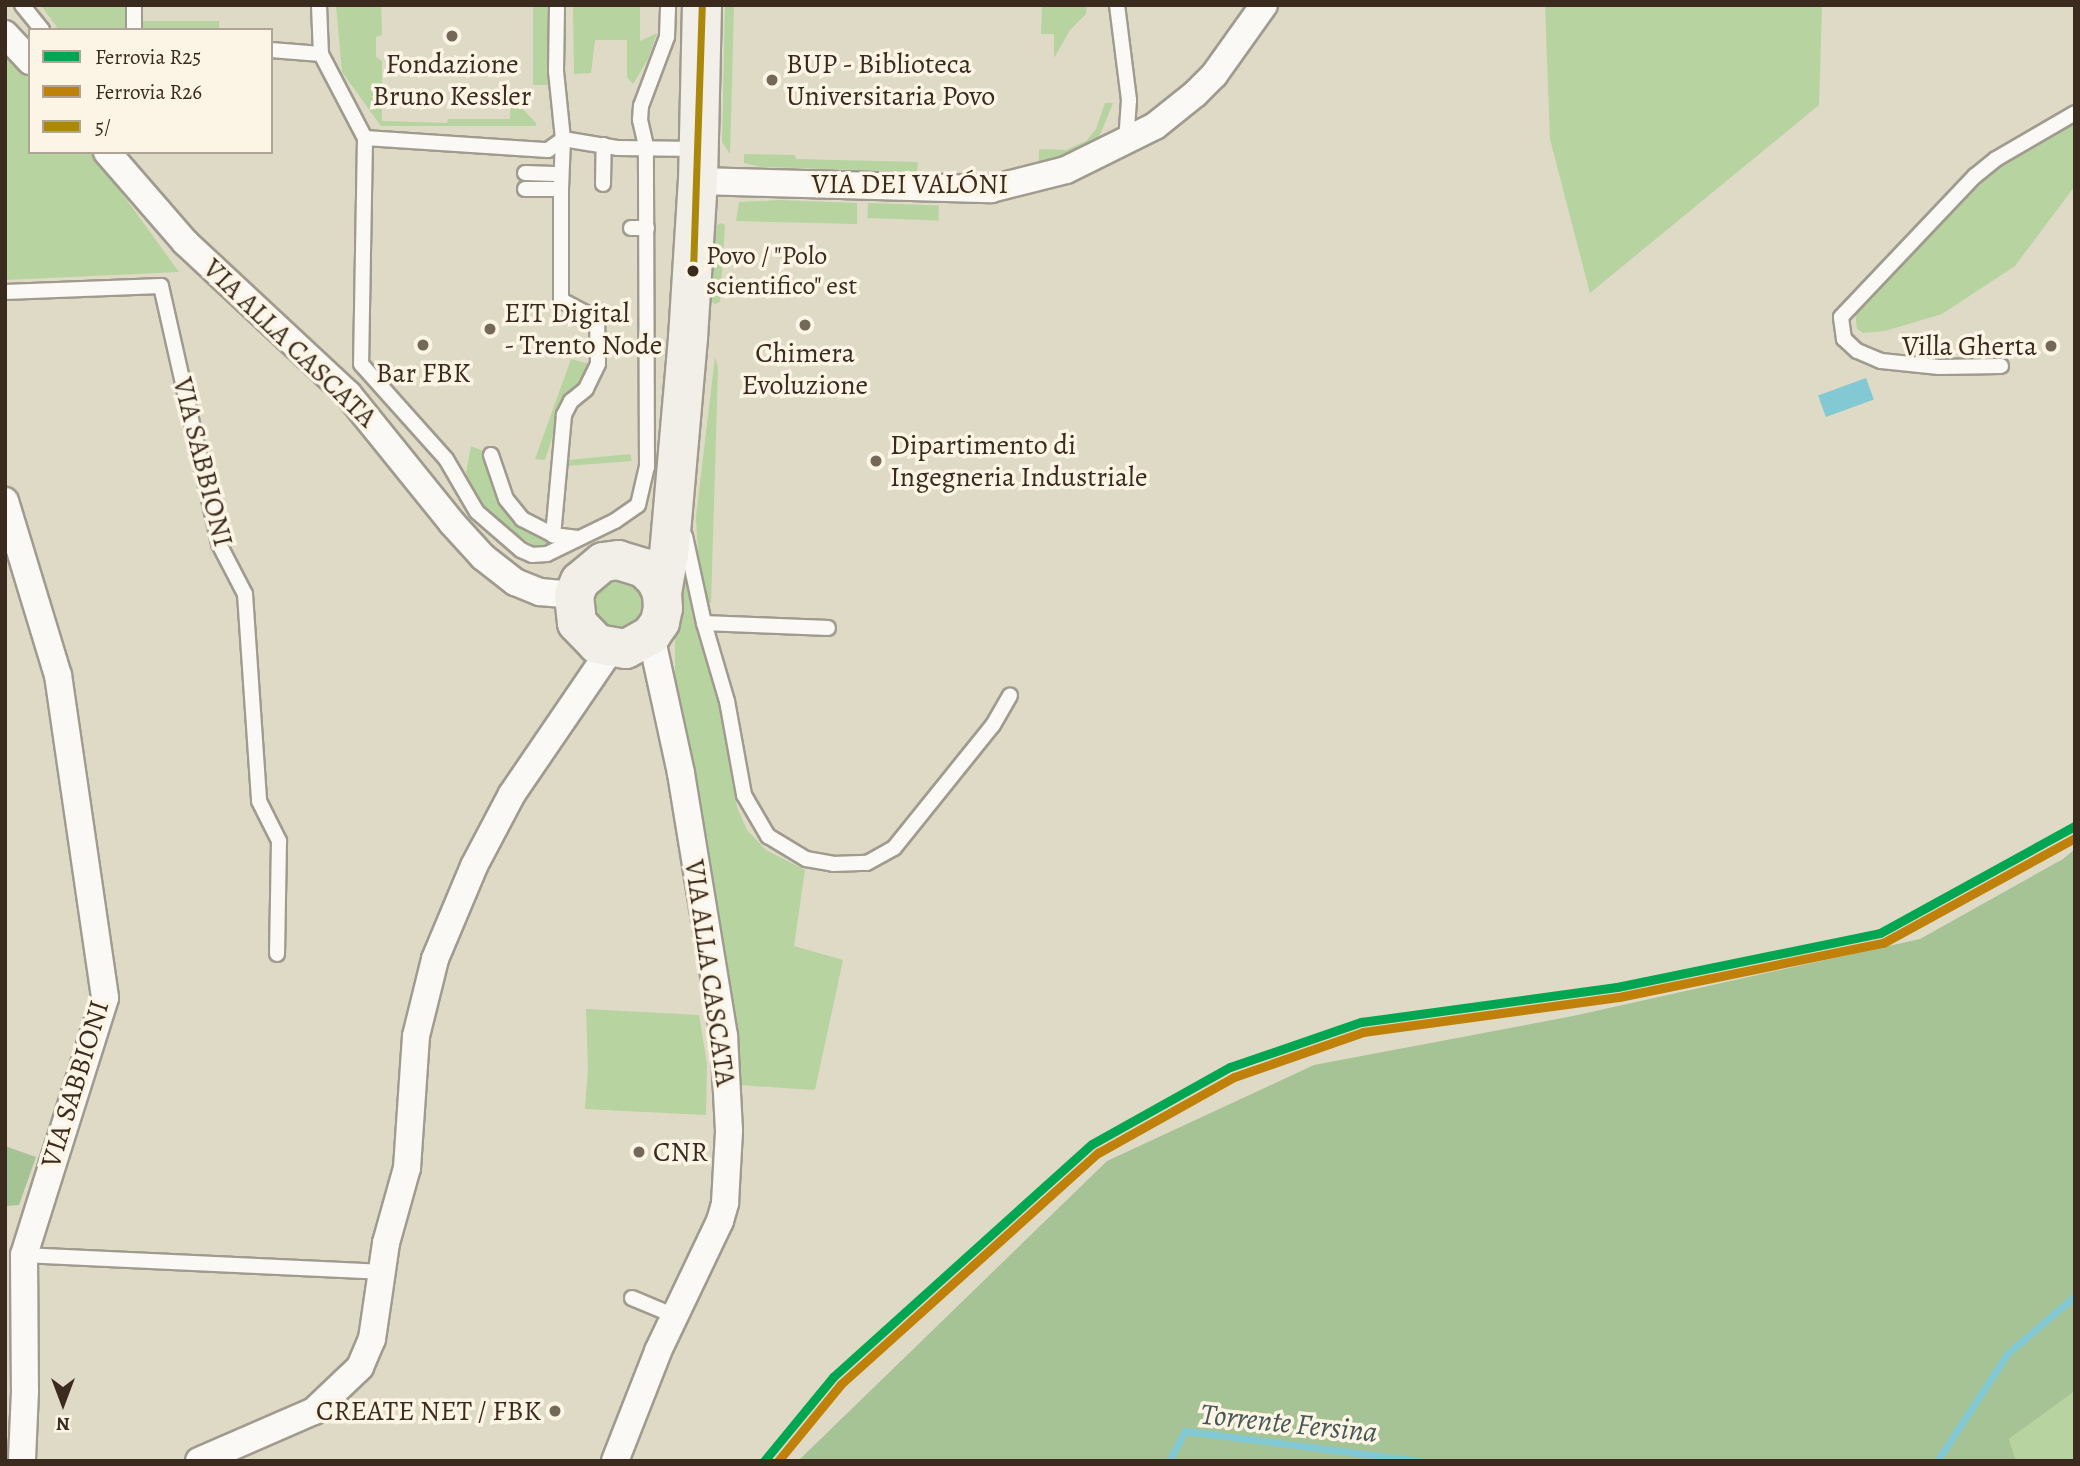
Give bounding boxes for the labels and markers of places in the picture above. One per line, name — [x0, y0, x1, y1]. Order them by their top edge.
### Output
marker: Fondazione Bruno Kessler — [444, 28, 460, 44]
place label: Fondazione Bruno Kessler — [372, 47, 532, 113]
place label: BUP - Biblioteca Universitaria Povo — [786, 47, 995, 113]
marker: BUP - Biblioteca Universitaria Povo — [764, 72, 780, 88]
place label: Povo / "Polo scientifico" est — [706, 240, 857, 302]
marker: Povo / "Polo scientifico" est — [686, 264, 700, 278]
place label: EIT Digital - Trento Node — [504, 296, 663, 362]
marker: Chimera Evoluzione — [797, 317, 813, 333]
marker: EIT Digital - Trento Node — [482, 321, 498, 337]
place label: Villa Gherta — [1902, 329, 2037, 363]
place label: Chimera Evoluzione — [742, 336, 868, 402]
marker: Bar FBK — [415, 337, 431, 353]
marker: Villa Gherta — [2043, 338, 2059, 354]
place label: Bar FBK — [376, 356, 470, 390]
place label: Dipartimento di Ingegneria Industriale — [890, 428, 1147, 494]
marker: Dipartimento di Ingegneria Industriale — [868, 453, 884, 469]
place label: CNR — [653, 1135, 708, 1169]
marker: CNR — [631, 1144, 647, 1160]
place label: CREATE NET / FBK — [316, 1394, 541, 1428]
marker: CREATE NET / FBK — [547, 1403, 563, 1419]

